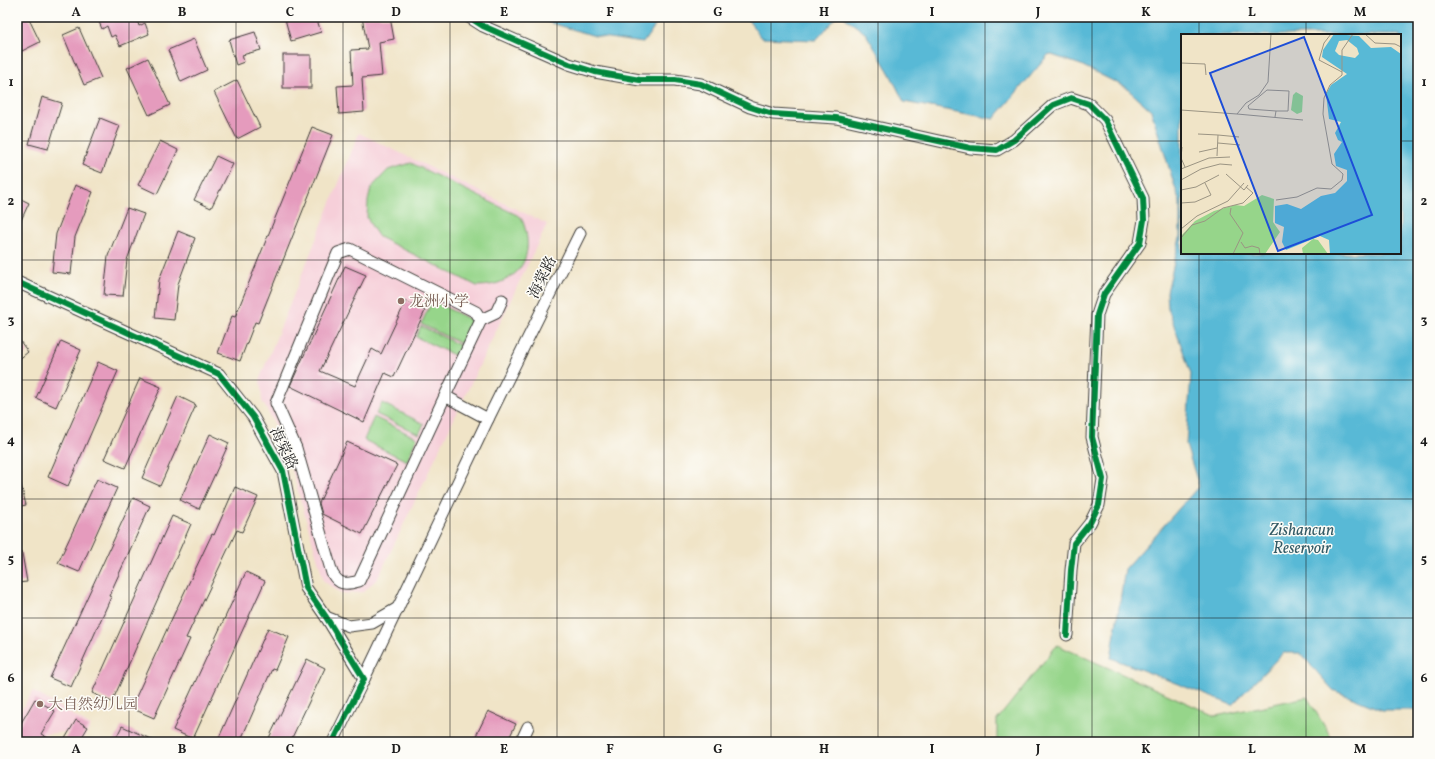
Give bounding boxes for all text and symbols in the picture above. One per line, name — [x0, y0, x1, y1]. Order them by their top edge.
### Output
text: A — [71, 4, 81, 22]
text: B — [178, 4, 187, 22]
text: C — [286, 4, 294, 22]
text: D — [391, 4, 401, 22]
text: E — [500, 4, 508, 22]
text: F — [606, 4, 614, 22]
text: G — [713, 4, 723, 22]
text: H — [819, 4, 829, 22]
text: I — [930, 4, 935, 22]
text: J — [1035, 4, 1041, 22]
text: K — [1141, 4, 1151, 22]
text: L — [1248, 4, 1256, 22]
text: M — [1354, 4, 1367, 22]
inset map — [1181, 34, 1401, 254]
text: 1 — [8, 74, 14, 92]
text: 1 — [1421, 74, 1427, 92]
text: 2 — [8, 193, 15, 211]
text: 2 — [1421, 193, 1428, 211]
street label: 海棠路 — [524, 253, 563, 302]
place label: 龙洲小学 — [409, 292, 469, 313]
marker: 龙洲小学 — [396, 296, 406, 306]
text: 3 — [8, 312, 15, 330]
text: 3 — [1421, 312, 1428, 330]
street label: 海棠路 — [263, 424, 302, 473]
text: 4 — [7, 432, 15, 450]
text: 4 — [1420, 432, 1428, 450]
water label: Zishancun Reservoir — [1269, 520, 1334, 560]
text: 5 — [8, 551, 14, 569]
text: 5 — [1421, 551, 1427, 569]
text: 6 — [7, 670, 15, 688]
text: 6 — [1420, 670, 1428, 688]
place label: 大自然幼儿园 — [48, 695, 138, 716]
marker: 大自然幼儿园 — [35, 699, 45, 709]
text: A — [71, 741, 81, 759]
text: B — [178, 741, 187, 759]
text: C — [286, 741, 294, 759]
text: D — [391, 741, 401, 759]
text: E — [500, 741, 508, 759]
text: F — [606, 741, 614, 759]
text: G — [713, 741, 723, 759]
text: H — [819, 741, 829, 759]
text: I — [930, 741, 935, 759]
text: J — [1035, 741, 1041, 759]
text: K — [1141, 741, 1151, 759]
text: L — [1248, 741, 1256, 759]
text: M — [1354, 741, 1367, 759]

